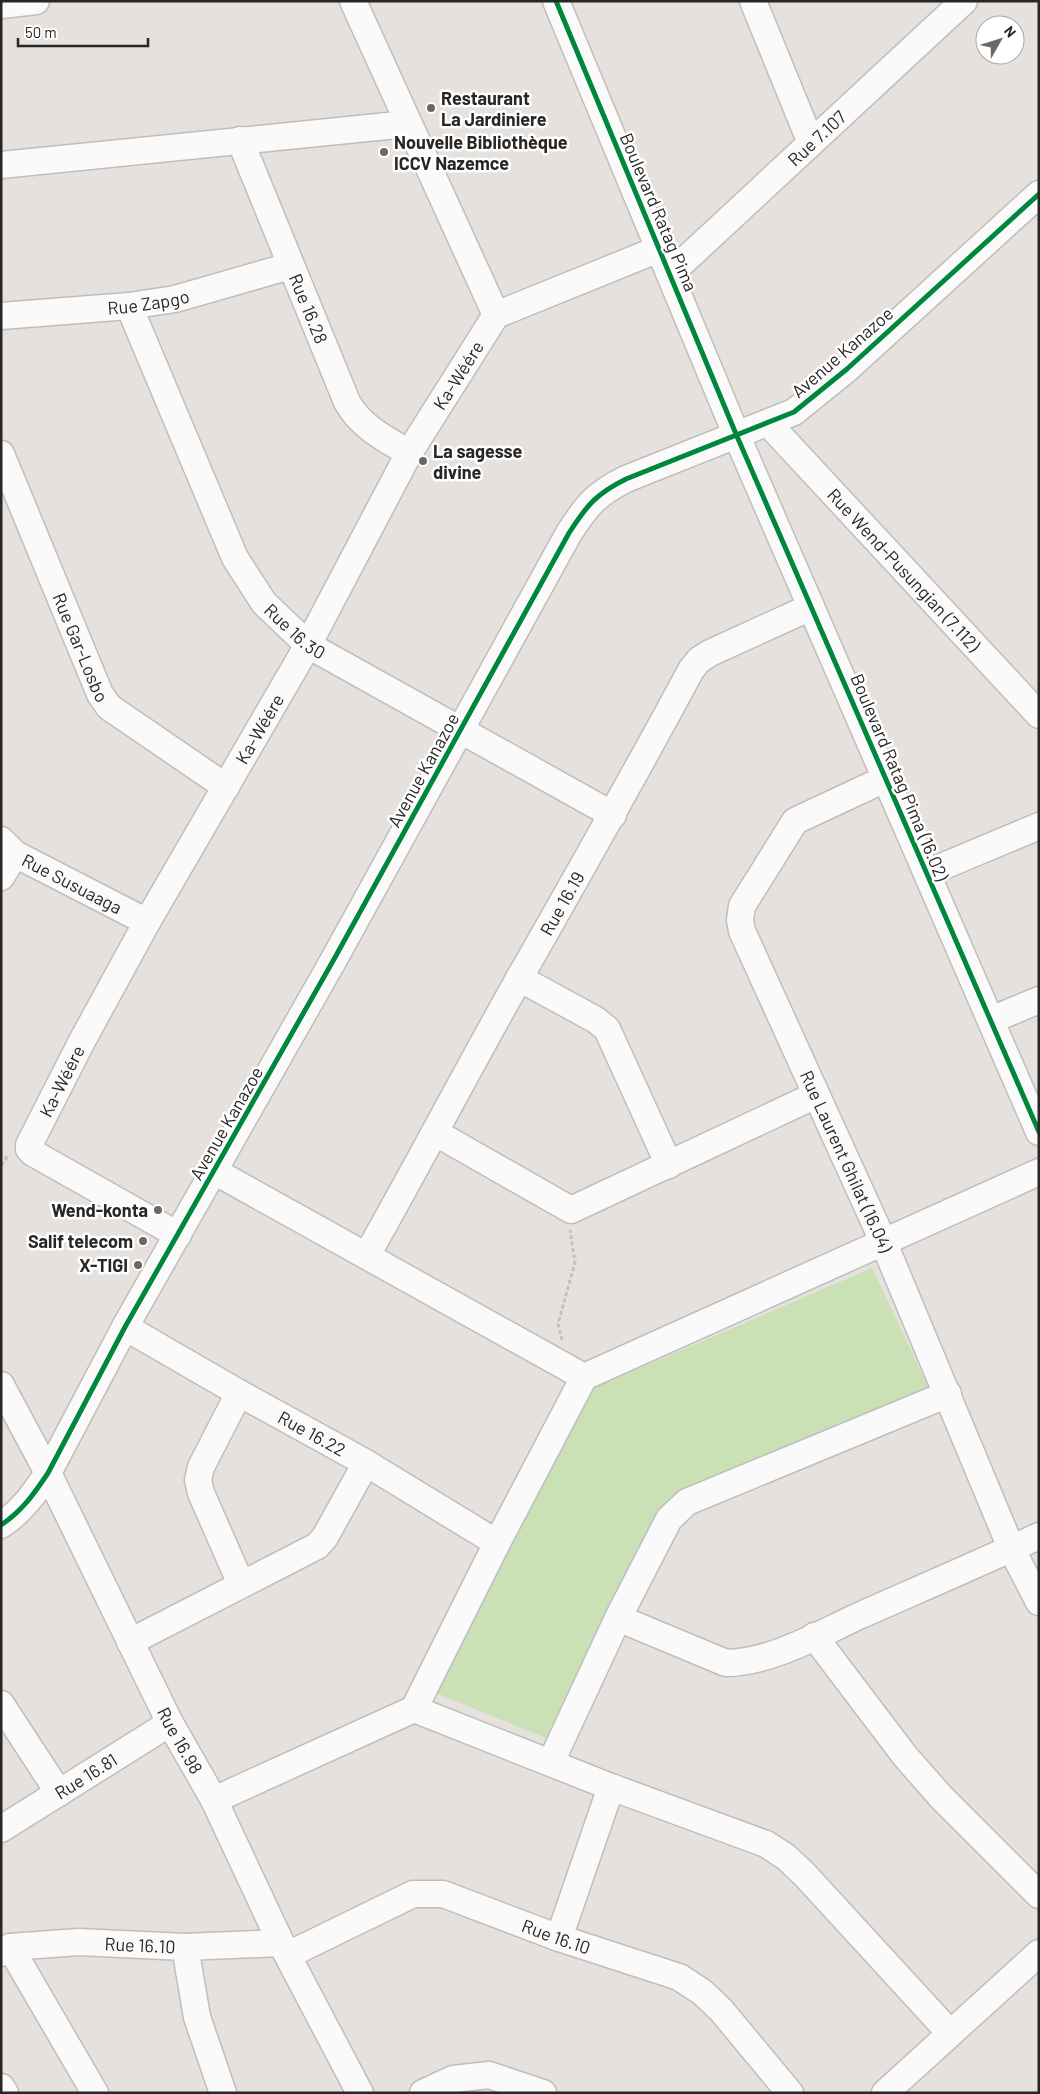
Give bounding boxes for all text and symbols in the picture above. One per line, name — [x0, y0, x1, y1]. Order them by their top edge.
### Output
scale bar — [18, 15, 148, 47]
north arrow — [975, 15, 1025, 65]
text: 50 m — [25, 23, 57, 41]
text: N — [1001, 23, 1020, 40]
place label: Restaurant La Jardiniere — [441, 87, 547, 130]
marker: Restaurant La Jardiniere — [425, 102, 437, 114]
street label: Rue 7.107 — [783, 105, 851, 170]
street label: Boulevard Ratag Pima — [616, 129, 702, 295]
place label: Nouvelle Bibliothèque ICCV Nazemce — [394, 131, 568, 174]
marker: Nouvelle Bibliothèque ICCV Nazemce — [378, 146, 390, 158]
street label: Rue 16.28 — [285, 270, 333, 347]
street label: Rue Zapgo — [107, 284, 192, 319]
street label: Avenue Kanazoe — [787, 302, 897, 402]
street label: Ka-Wéére — [428, 336, 488, 414]
place label: La sagesse divine — [433, 440, 523, 483]
marker: La sagesse divine — [417, 455, 429, 467]
street label: Rue Wend-Pusungian (7.112) — [823, 483, 985, 656]
street label: Rue Gar-Losbo — [48, 589, 113, 706]
street label: Rue 16.30 — [260, 599, 329, 663]
street label: Boulevard Ratag Pima (16.02) — [846, 670, 954, 884]
street label: Ka-Wéére — [230, 690, 288, 768]
street label: Avenue Kanazoe — [383, 709, 463, 831]
street label: Rue Susuaaga — [18, 849, 126, 918]
street label: Rue 16.19 — [535, 867, 589, 939]
street label: Ka-Wéére — [34, 1042, 89, 1121]
street label: Avenue Kanazoe — [185, 1062, 267, 1184]
street label: Rue Laurent Ghilat (16.04) — [796, 1067, 898, 1256]
place label: Wend-konta — [51, 1199, 148, 1221]
marker: Wend-konta — [152, 1204, 164, 1216]
place label: Salif telecom — [28, 1230, 133, 1252]
marker: Salif telecom — [137, 1235, 149, 1247]
place label: X-TIGI — [79, 1254, 128, 1276]
marker: X-TIGI — [132, 1259, 144, 1271]
street label: Rue 16.22 — [274, 1406, 350, 1461]
street label: Rue 16.98 — [153, 1703, 208, 1778]
street label: Rue 16.81 — [50, 1748, 121, 1804]
street label: Rue 16.10 — [519, 1914, 593, 1958]
street label: Rue 16.10 — [104, 1932, 176, 1958]

